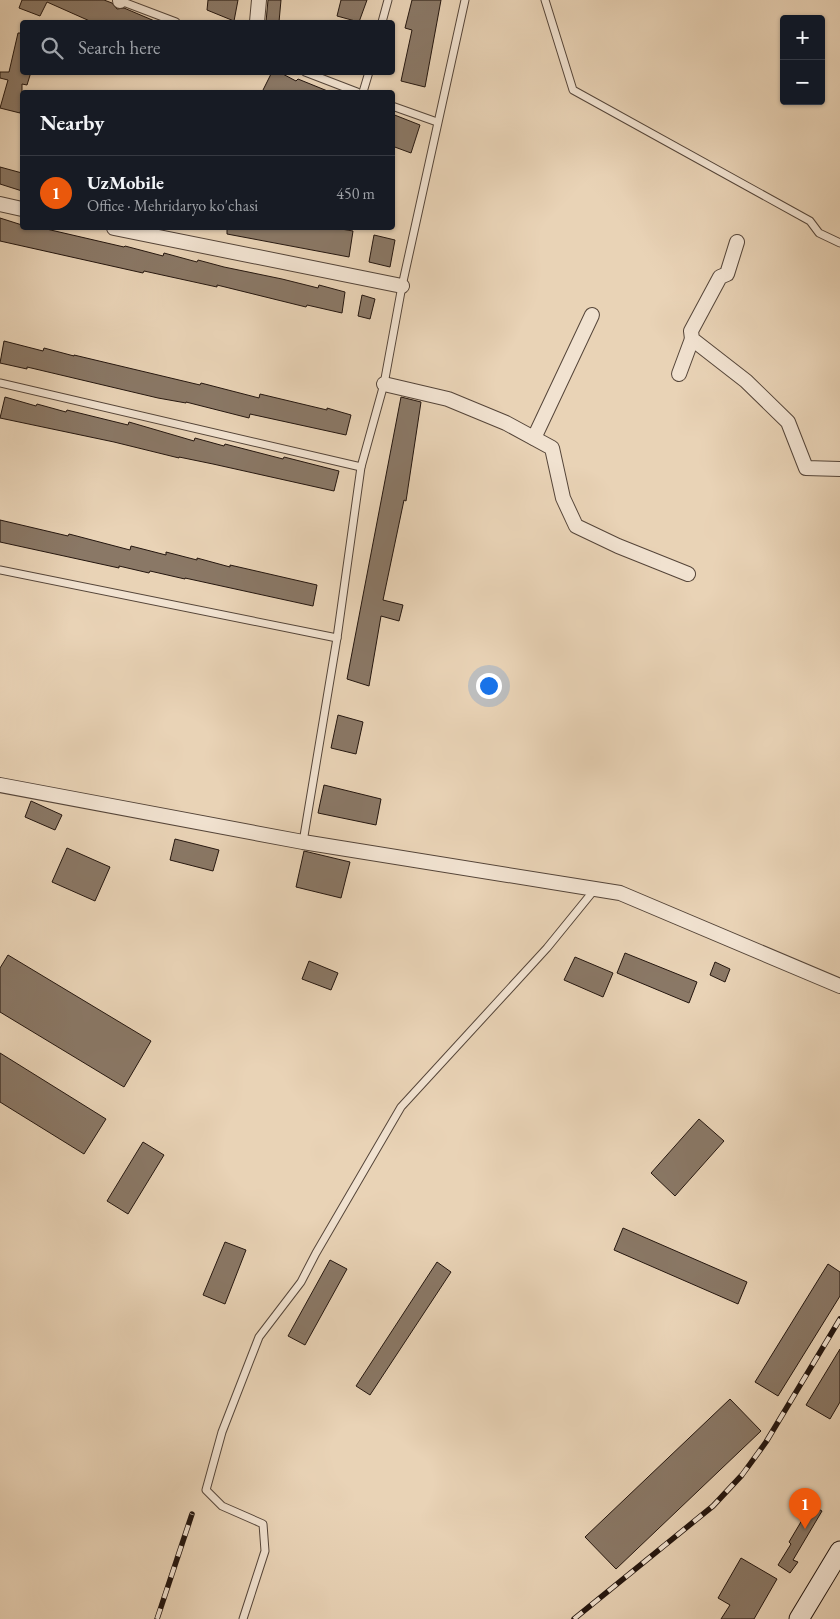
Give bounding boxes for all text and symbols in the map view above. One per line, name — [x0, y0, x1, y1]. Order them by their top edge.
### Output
map controls — [780, 15, 825, 105]
button: + — [780, 15, 825, 60]
search box — [20, 20, 395, 75]
icon: search — [38, 34, 66, 62]
text: Search here — [78, 35, 160, 60]
button: − — [780, 60, 825, 105]
text: Nearby — [40, 109, 104, 136]
text: UzMobile — [87, 170, 164, 195]
text: 1 — [52, 183, 60, 204]
text: 450 m — [336, 183, 375, 204]
text: Office · Мehridaryo ko'chasi — [87, 195, 258, 216]
your location — [476, 673, 502, 699]
pin: 1 — [789, 1488, 821, 1529]

